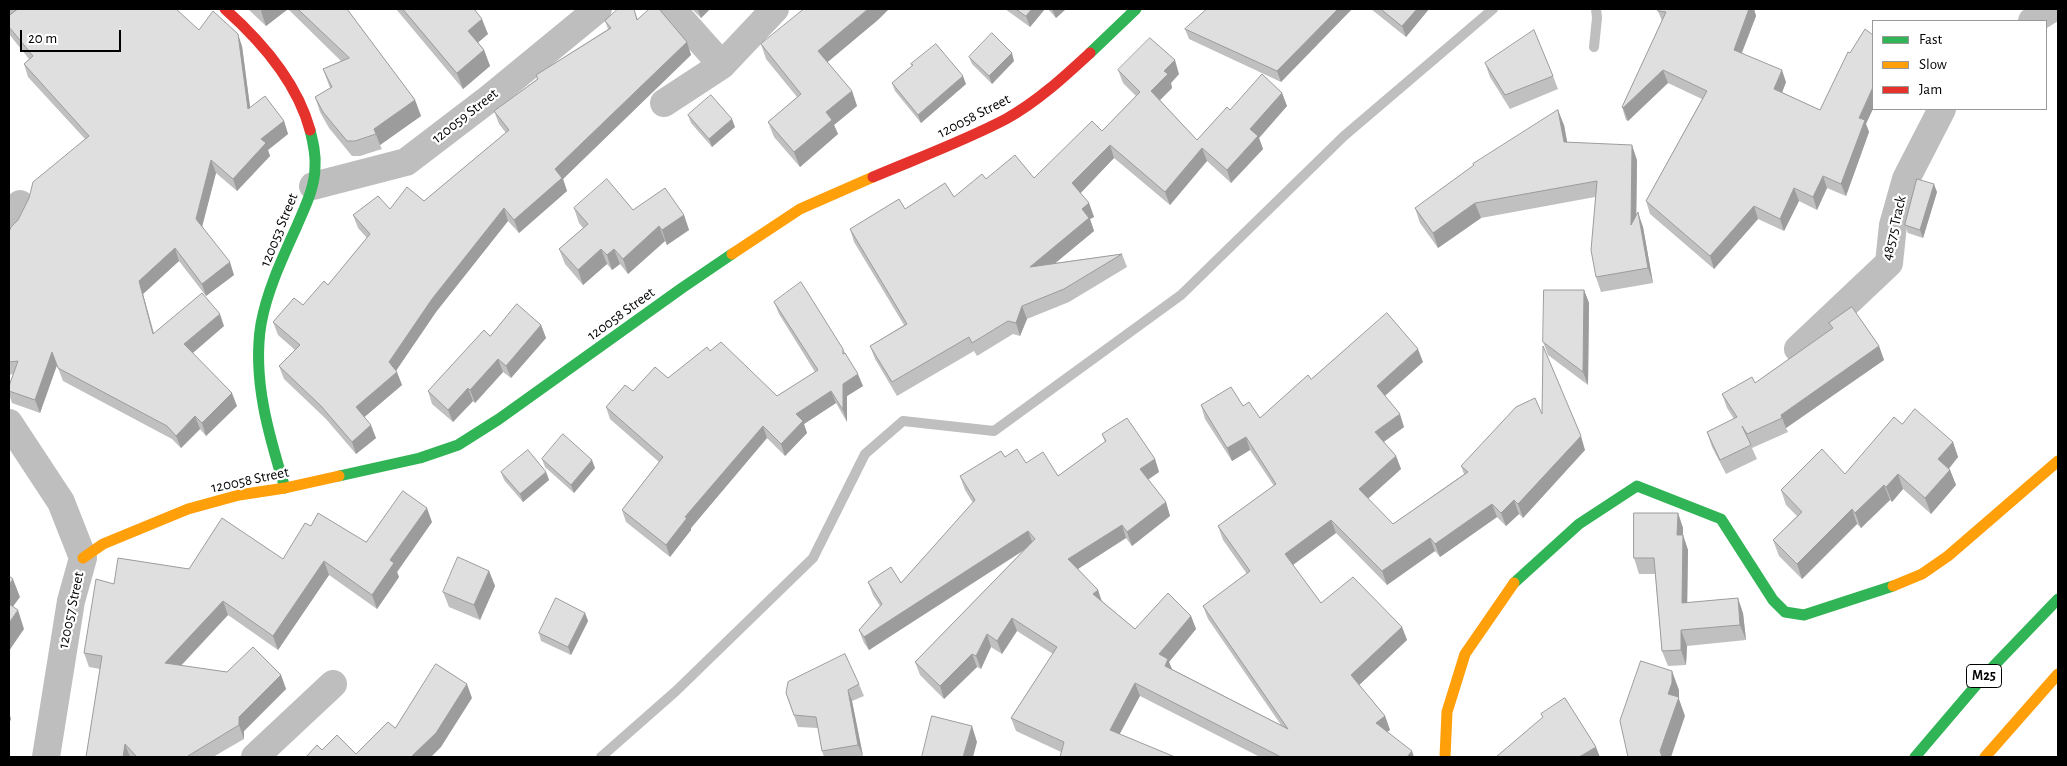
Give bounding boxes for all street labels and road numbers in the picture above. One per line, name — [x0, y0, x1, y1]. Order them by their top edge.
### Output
street label: 120059 Street — [428, 85, 502, 147]
street label: 120058 Street — [935, 90, 1013, 142]
street label: 120053 Street — [256, 190, 302, 270]
street label: 48575 Track — [1878, 194, 1910, 262]
street label: 120058 Street — [584, 284, 658, 344]
street label: 120058 Street — [209, 463, 291, 497]
street label: 120057 Street — [54, 570, 88, 650]
road number: M25 — [1966, 664, 2002, 688]

